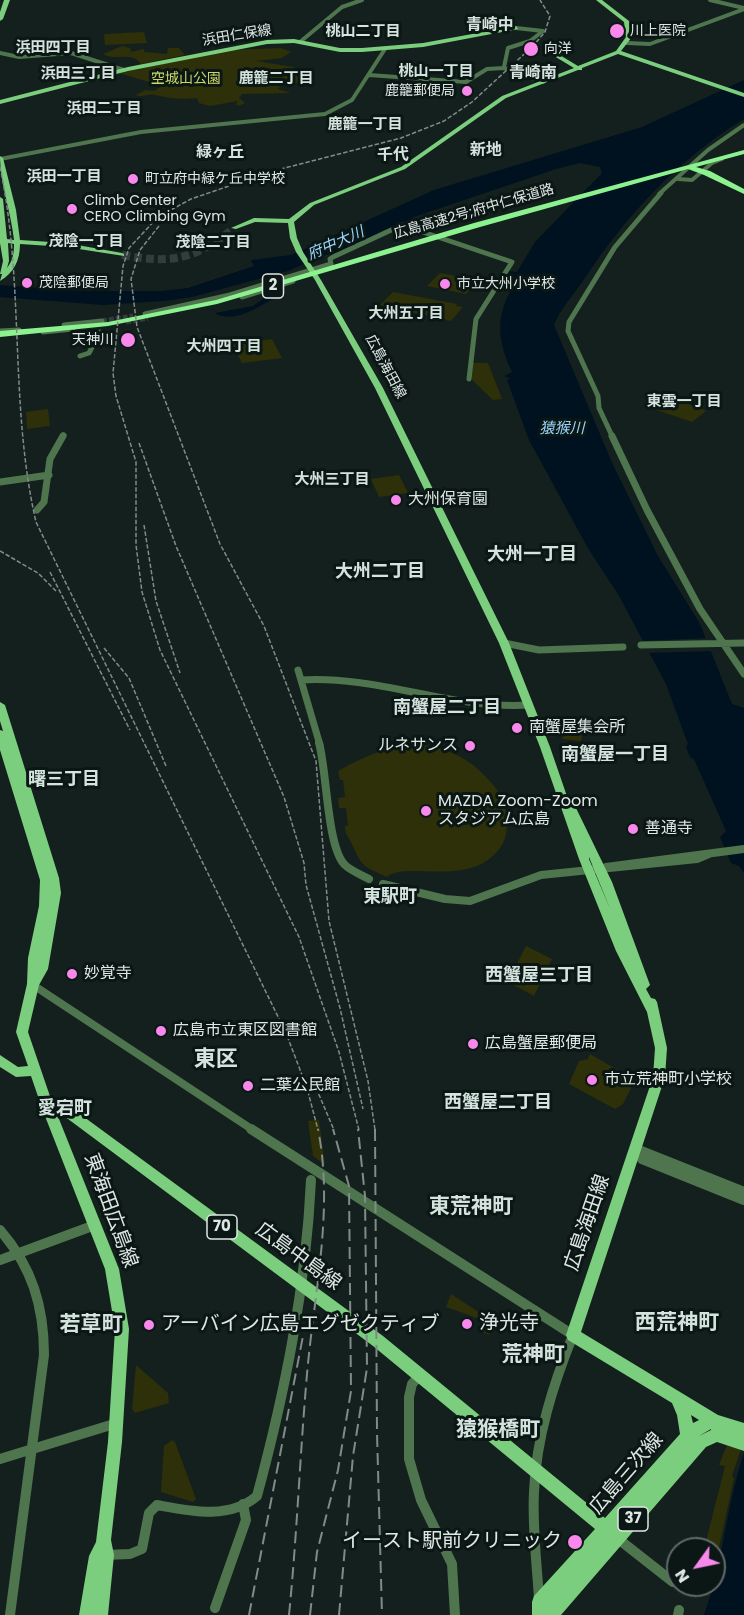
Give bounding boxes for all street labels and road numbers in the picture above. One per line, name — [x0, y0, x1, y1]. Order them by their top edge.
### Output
street label: 浜田仁保線 — [201, 22, 273, 50]
street label: 広島高速2号;府中仁保道路 — [392, 181, 556, 243]
road number: 2 — [262, 274, 284, 298]
street label: 広島海田線 — [361, 332, 409, 402]
street label: 東海田広島線 — [78, 1151, 142, 1271]
street label: 広島海田線 — [560, 1172, 616, 1274]
road number: 70 — [207, 1215, 237, 1239]
street label: 広島中島線 — [250, 1218, 346, 1296]
street label: 広島三次線 — [585, 1428, 669, 1520]
road number: 37 — [618, 1507, 648, 1531]

